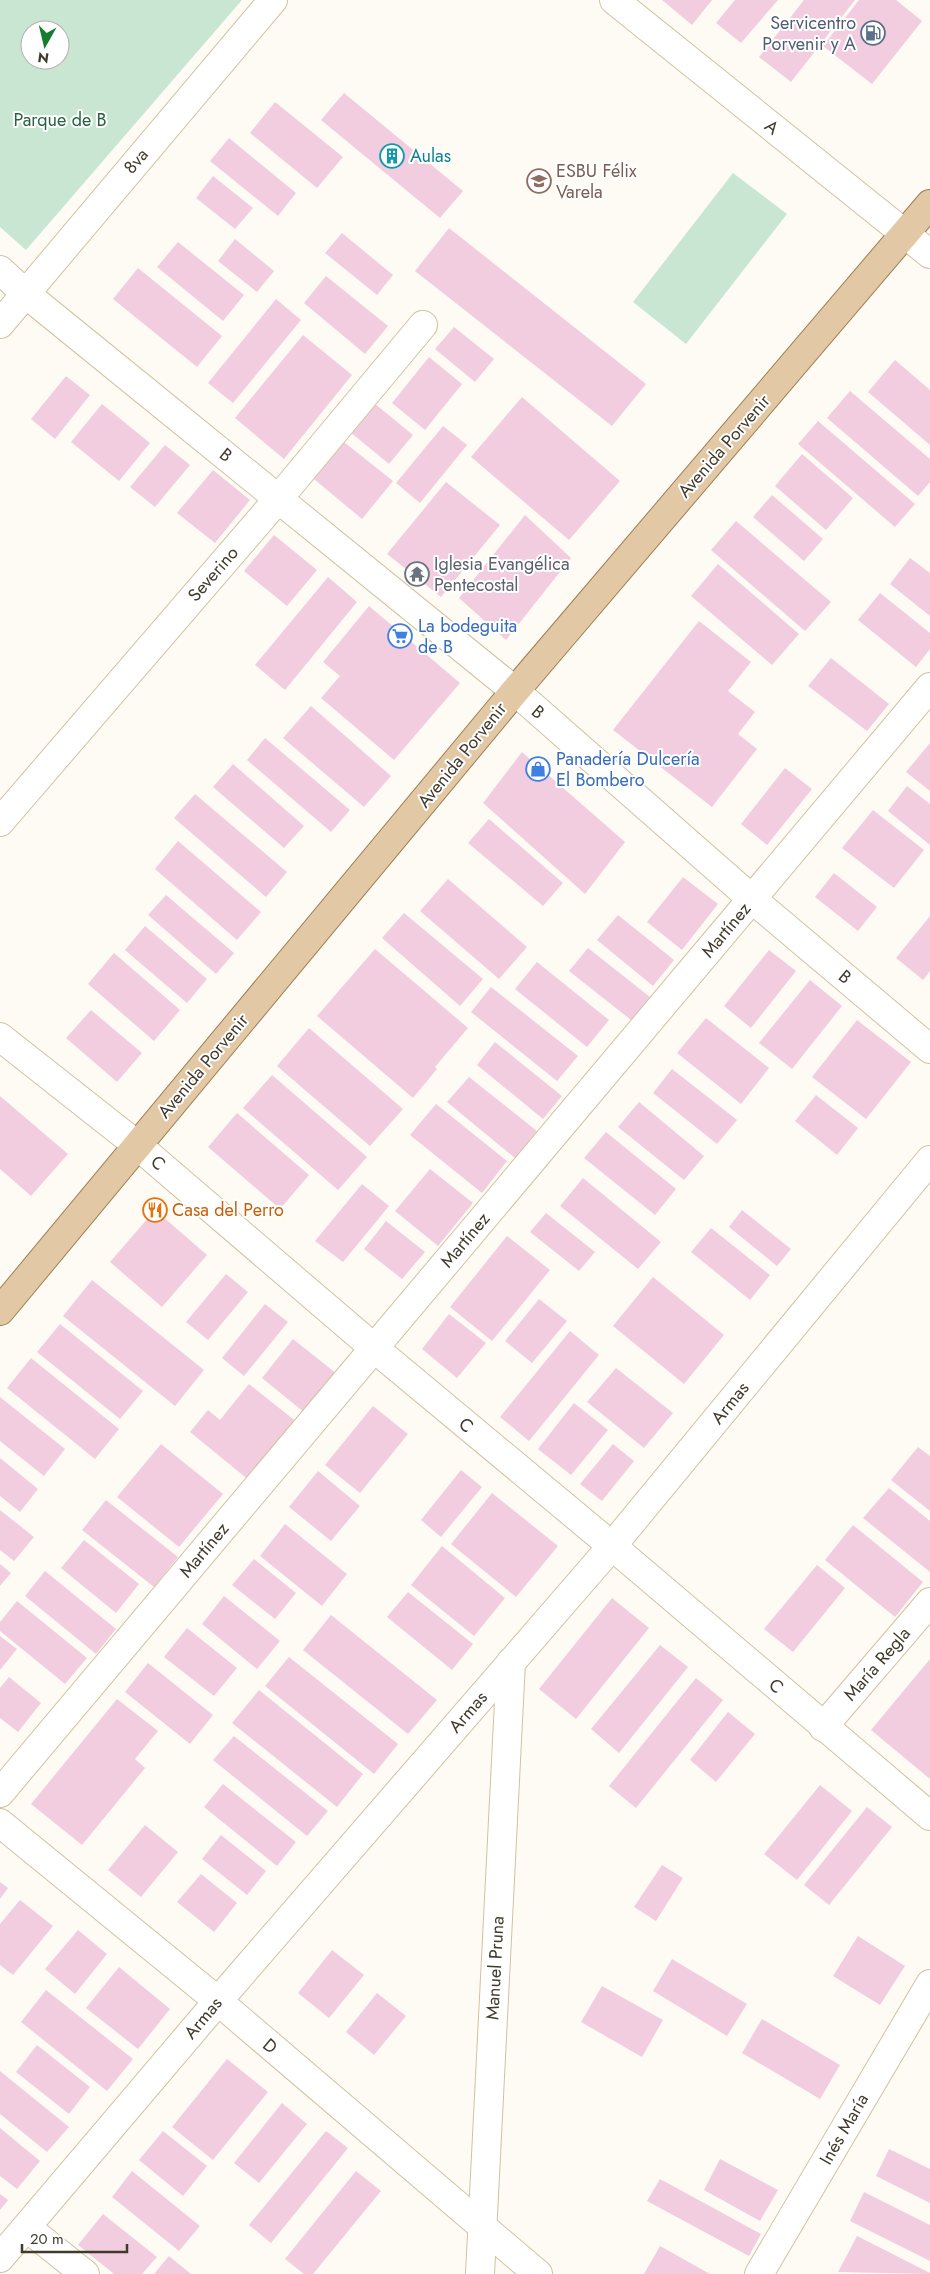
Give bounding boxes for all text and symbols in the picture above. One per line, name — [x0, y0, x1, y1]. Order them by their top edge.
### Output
place label: Servicentro Porvenir y A — [762, 10, 856, 57]
north arrow — [20, 20, 70, 70]
fuel station icon: Servicentro Porvenir y A — [860, 20, 886, 46]
text: N — [36, 47, 50, 69]
park label: Parque de B — [13, 107, 107, 133]
street label: A — [759, 113, 785, 141]
street label: 8va — [118, 143, 154, 179]
building icon: Aulas — [379, 143, 405, 169]
place label: Aulas — [410, 143, 451, 169]
place label: ESBU Félix Varela — [556, 158, 637, 205]
school or university icon: ESBU Félix Varela — [526, 168, 552, 194]
street label: Avenida Porvenir — [672, 388, 777, 503]
street label: B — [214, 442, 238, 468]
street label: Severino — [182, 540, 245, 607]
place label: Iglesia Evangélica Pentecostal — [434, 551, 570, 598]
temple icon: Iglesia Evangélica Pentecostal — [404, 561, 430, 587]
place label: La bodeguita de B — [418, 613, 517, 660]
supermarket icon: La bodeguita de B — [387, 623, 413, 649]
street label: Avenida Porvenir — [411, 696, 513, 813]
street label: B — [526, 699, 550, 725]
place label: Panadería Dulcería El Bombero — [556, 746, 700, 793]
shop icon: Panadería Dulcería El Bombero — [525, 756, 551, 782]
street label: Martínez — [695, 896, 757, 963]
street label: B — [833, 964, 857, 990]
street label: Avenida Porvenir — [151, 1007, 255, 1124]
street label: C — [145, 1149, 171, 1177]
restaurant icon: Casa del Perro — [142, 1197, 168, 1223]
place label: Casa del Perro — [172, 1197, 284, 1223]
street label: Martínez — [434, 1206, 496, 1273]
street label: Armas — [705, 1376, 755, 1430]
street label: C — [453, 1411, 479, 1439]
street label: Martínez — [173, 1516, 235, 1583]
street label: María Regla — [837, 1621, 917, 1707]
street label: C — [763, 1672, 789, 1700]
street label: Armas — [442, 1685, 494, 1739]
street label: Manuel Pruna — [479, 1915, 511, 2021]
street label: Armas — [178, 1991, 228, 2045]
street label: D — [257, 2032, 283, 2060]
street label: Inés María — [813, 2088, 875, 2170]
scale bar — [22, 2222, 128, 2254]
text: 20 m — [30, 2228, 64, 2250]

